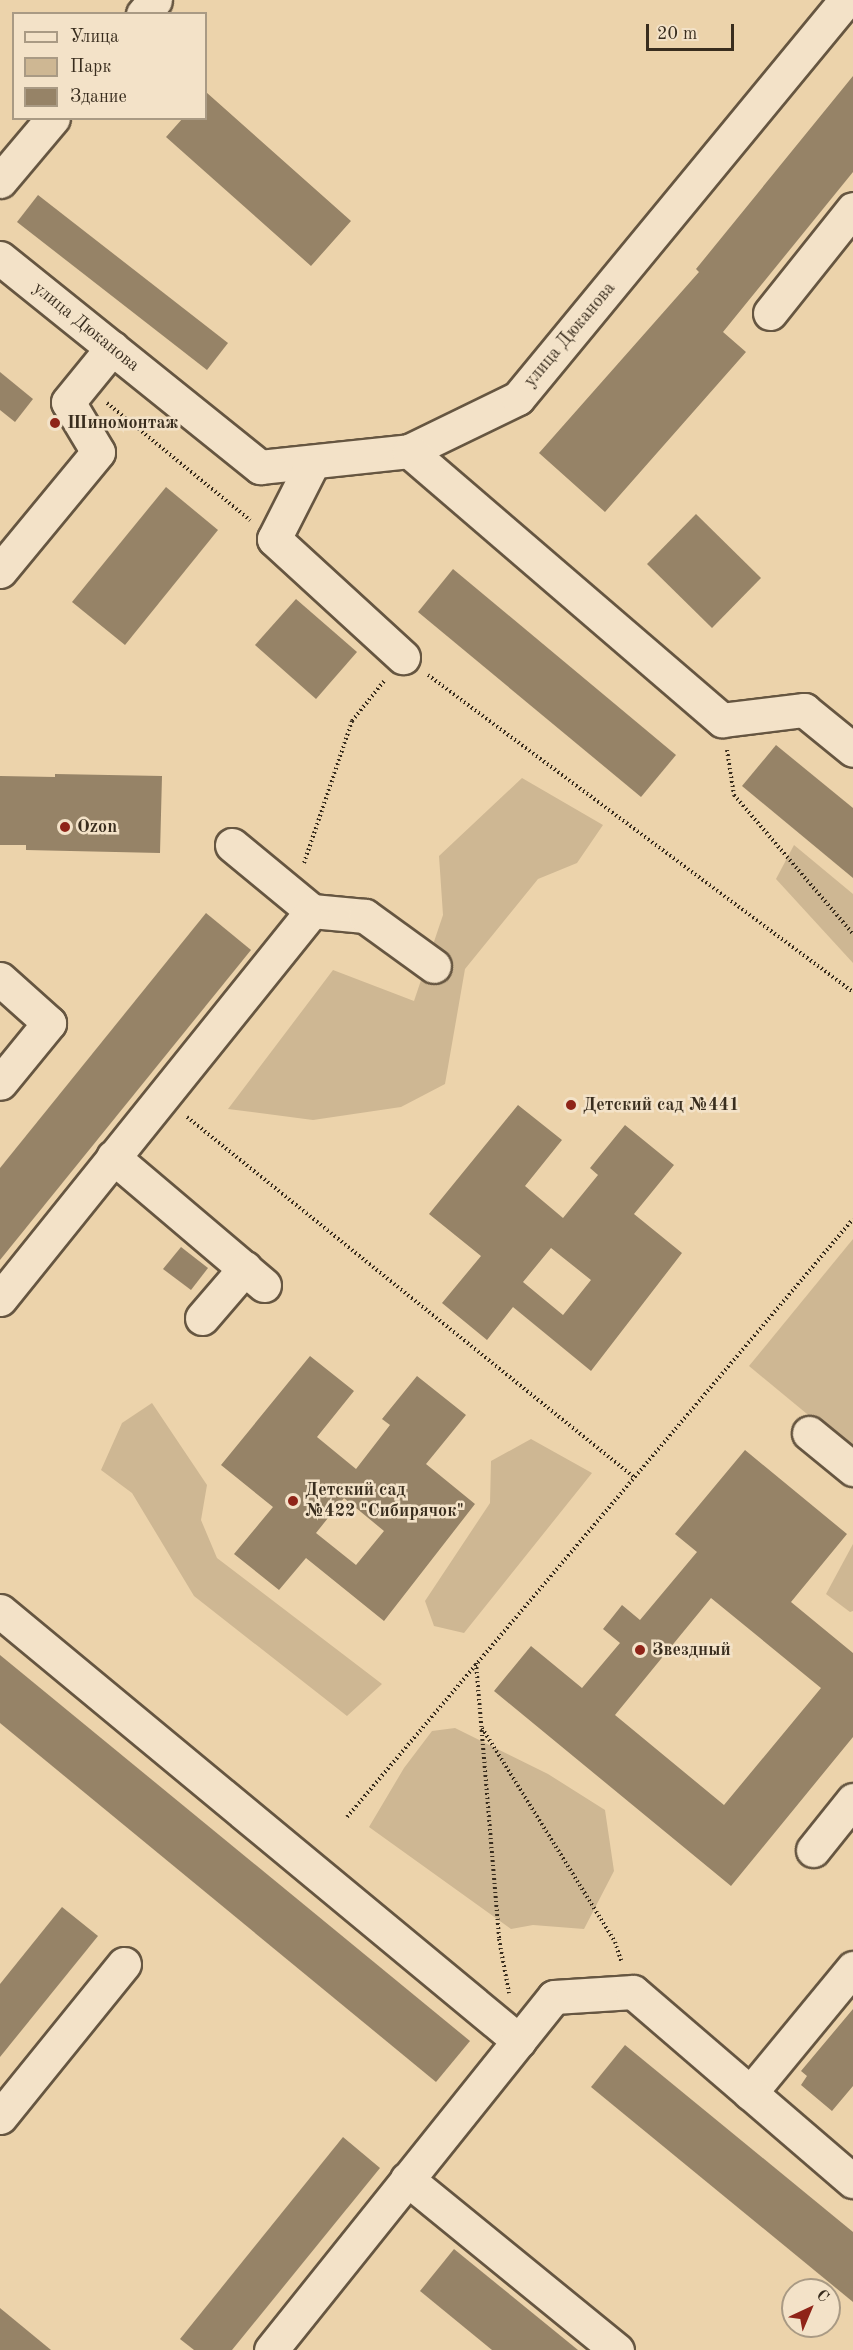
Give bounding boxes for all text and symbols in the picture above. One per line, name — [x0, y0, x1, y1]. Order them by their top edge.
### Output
legend — [12, 12, 207, 120]
scale bar — [649, 12, 738, 50]
text: 20 m — [657, 25, 697, 43]
text: Улица — [70, 28, 119, 46]
text: Парк — [70, 58, 111, 76]
text: Здание — [70, 88, 127, 106]
street label: улица Дюканова — [28, 278, 144, 376]
street label: улица Дюканова — [520, 278, 620, 392]
place label: Шиномонтаж — [67, 412, 179, 434]
marker: Шиномонтаж — [48, 416, 62, 430]
place label: Ozon — [77, 816, 117, 838]
marker: Ozon — [58, 820, 72, 834]
place label: Детский сад №441 — [583, 1094, 740, 1116]
marker: Детский сад №441 — [564, 1098, 578, 1112]
place label: Детский сад №422 "Сибирячок" — [305, 1480, 464, 1522]
marker: Детский сад №422 "Сибирячок" — [286, 1494, 300, 1508]
place label: Звездный — [652, 1639, 731, 1661]
marker: Звездный — [633, 1643, 647, 1657]
north arrow — [781, 2278, 841, 2338]
text: С — [813, 2287, 831, 2306]

